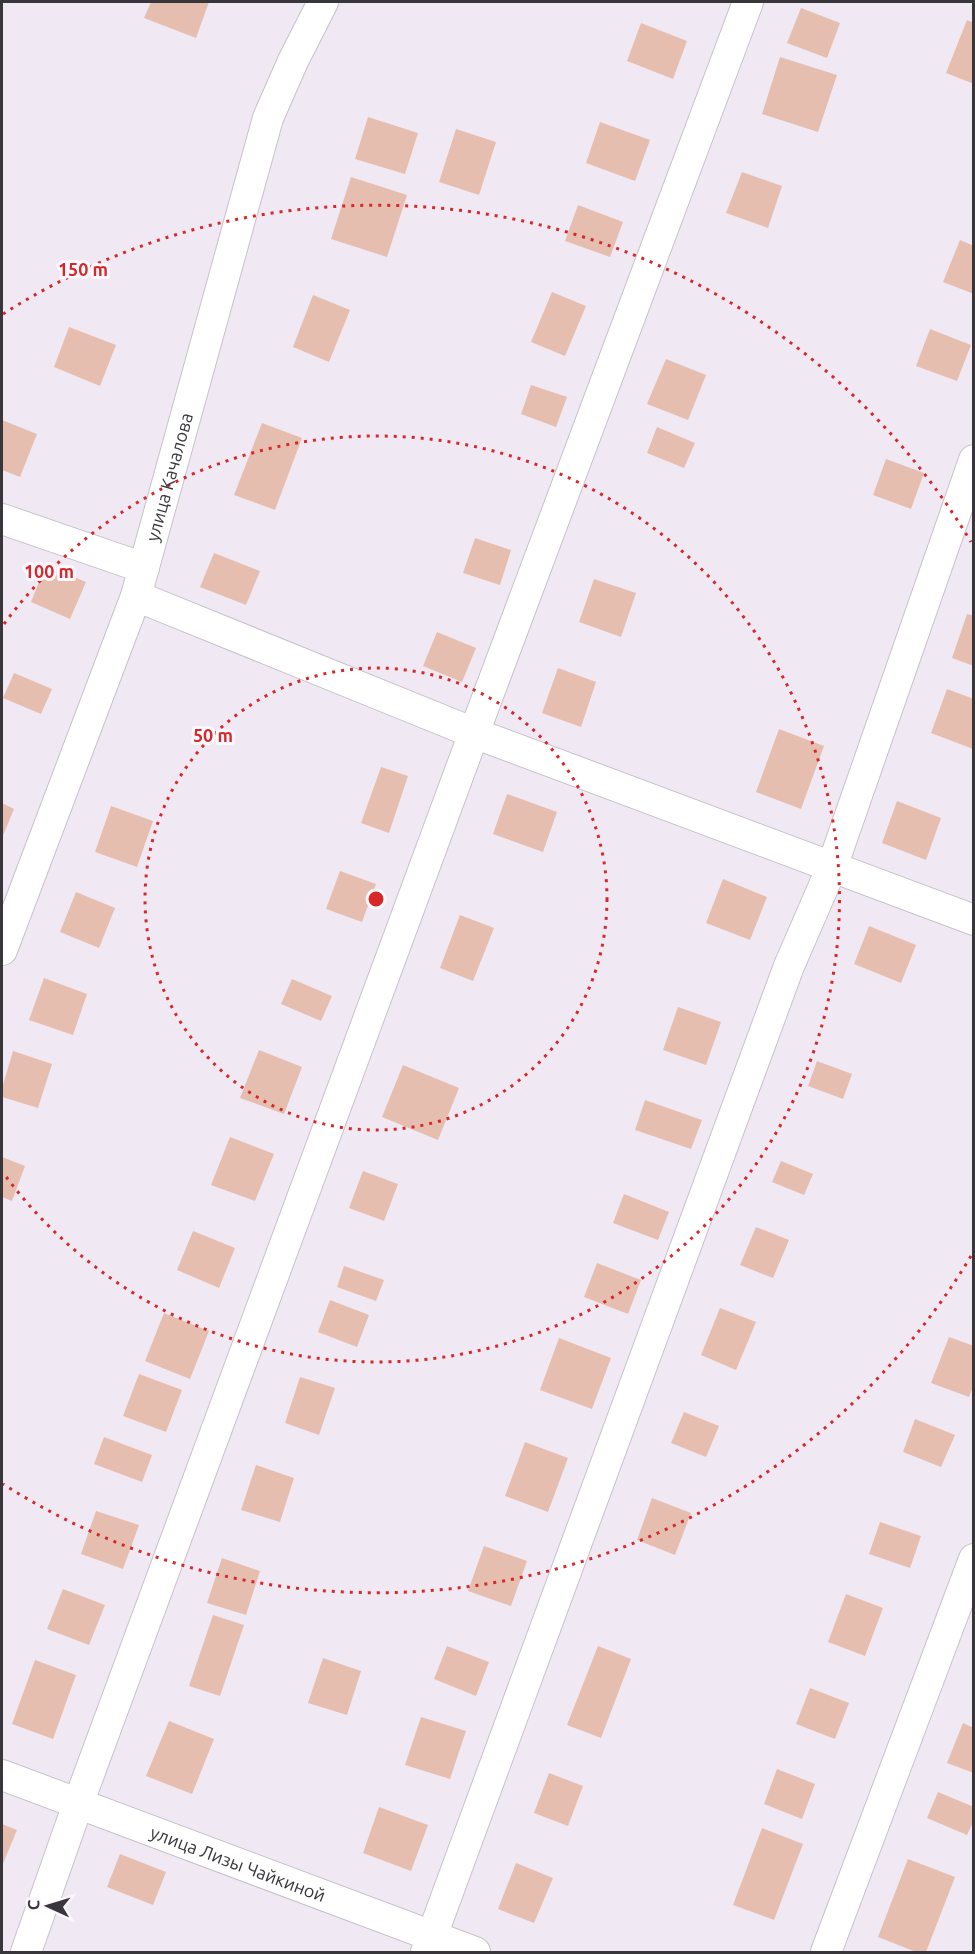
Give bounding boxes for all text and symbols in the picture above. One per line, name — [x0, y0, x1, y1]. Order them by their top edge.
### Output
text: 150 m — [58, 259, 108, 279]
street label: улица Качалова — [142, 410, 196, 544]
text: 100 m — [24, 561, 74, 581]
text: 50 m — [193, 725, 233, 745]
centre of rings — [366, 889, 386, 909]
street label: улица Лизы Чайкиной — [148, 1821, 328, 1905]
north arrow — [18, 1876, 78, 1936]
text: С — [24, 1899, 42, 1911]

